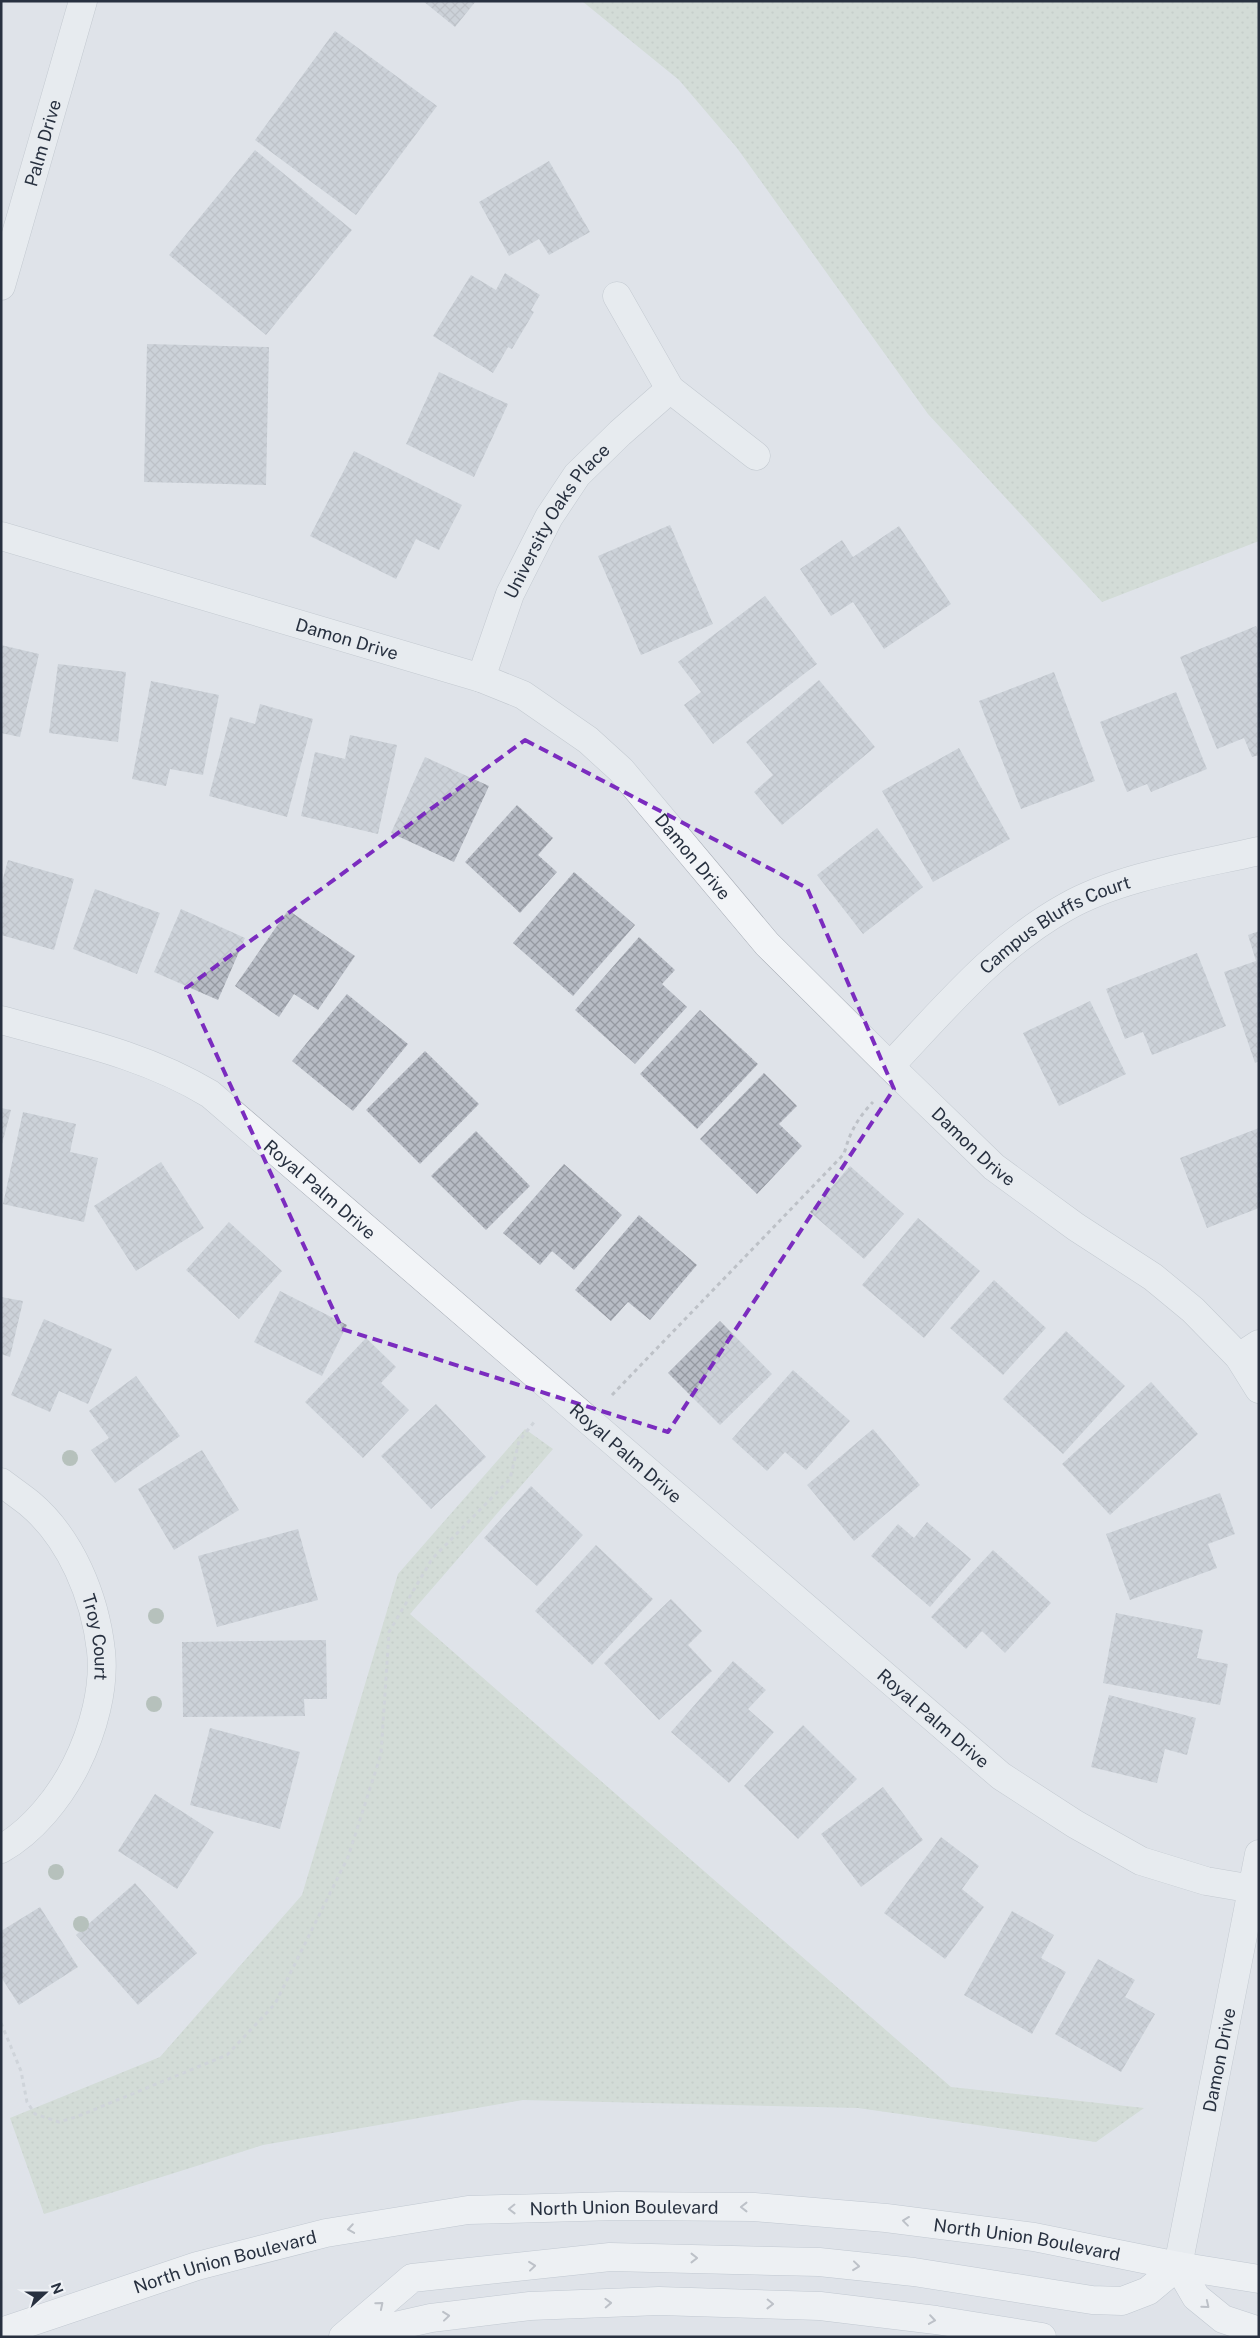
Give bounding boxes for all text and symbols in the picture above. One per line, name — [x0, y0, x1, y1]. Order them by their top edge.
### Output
street label: Palm Drive — [20, 97, 65, 189]
street label: University Oaks Place — [499, 439, 614, 602]
street label: Damon Drive — [293, 613, 401, 664]
street label: Damon Drive — [651, 809, 735, 904]
street label: Campus Bluffs Court — [975, 871, 1133, 978]
street label: Damon Drive — [928, 1102, 1020, 1190]
street label: Royal Palm Drive — [260, 1135, 380, 1243]
street label: Royal Palm Drive — [566, 1399, 686, 1507]
street label: Troy Court — [78, 1591, 112, 1681]
street label: Royal Palm Drive — [873, 1664, 994, 1772]
street label: Damon Drive — [1198, 2006, 1239, 2114]
street label: North Union Boulevard — [529, 2195, 719, 2219]
one-way arrow — [740, 2202, 748, 2212]
one-way arrow — [507, 2203, 515, 2214]
street label: North Union Boulevard — [932, 2214, 1122, 2265]
one-way arrow — [902, 2216, 910, 2227]
one-way arrow — [346, 2224, 355, 2234]
street label: North Union Boulevard — [131, 2225, 318, 2297]
one-way arrow — [690, 2253, 698, 2263]
one-way arrow — [852, 2260, 860, 2271]
one-way arrow — [528, 2261, 536, 2272]
north arrow — [20, 2268, 70, 2318]
text: N — [48, 2280, 67, 2296]
one-way arrow — [604, 2298, 612, 2309]
one-way arrow — [766, 2299, 774, 2310]
one-way arrow — [1200, 2300, 1209, 2308]
one-way arrow — [374, 2303, 383, 2311]
one-way arrow — [442, 2311, 450, 2322]
one-way arrow — [928, 2314, 936, 2325]

